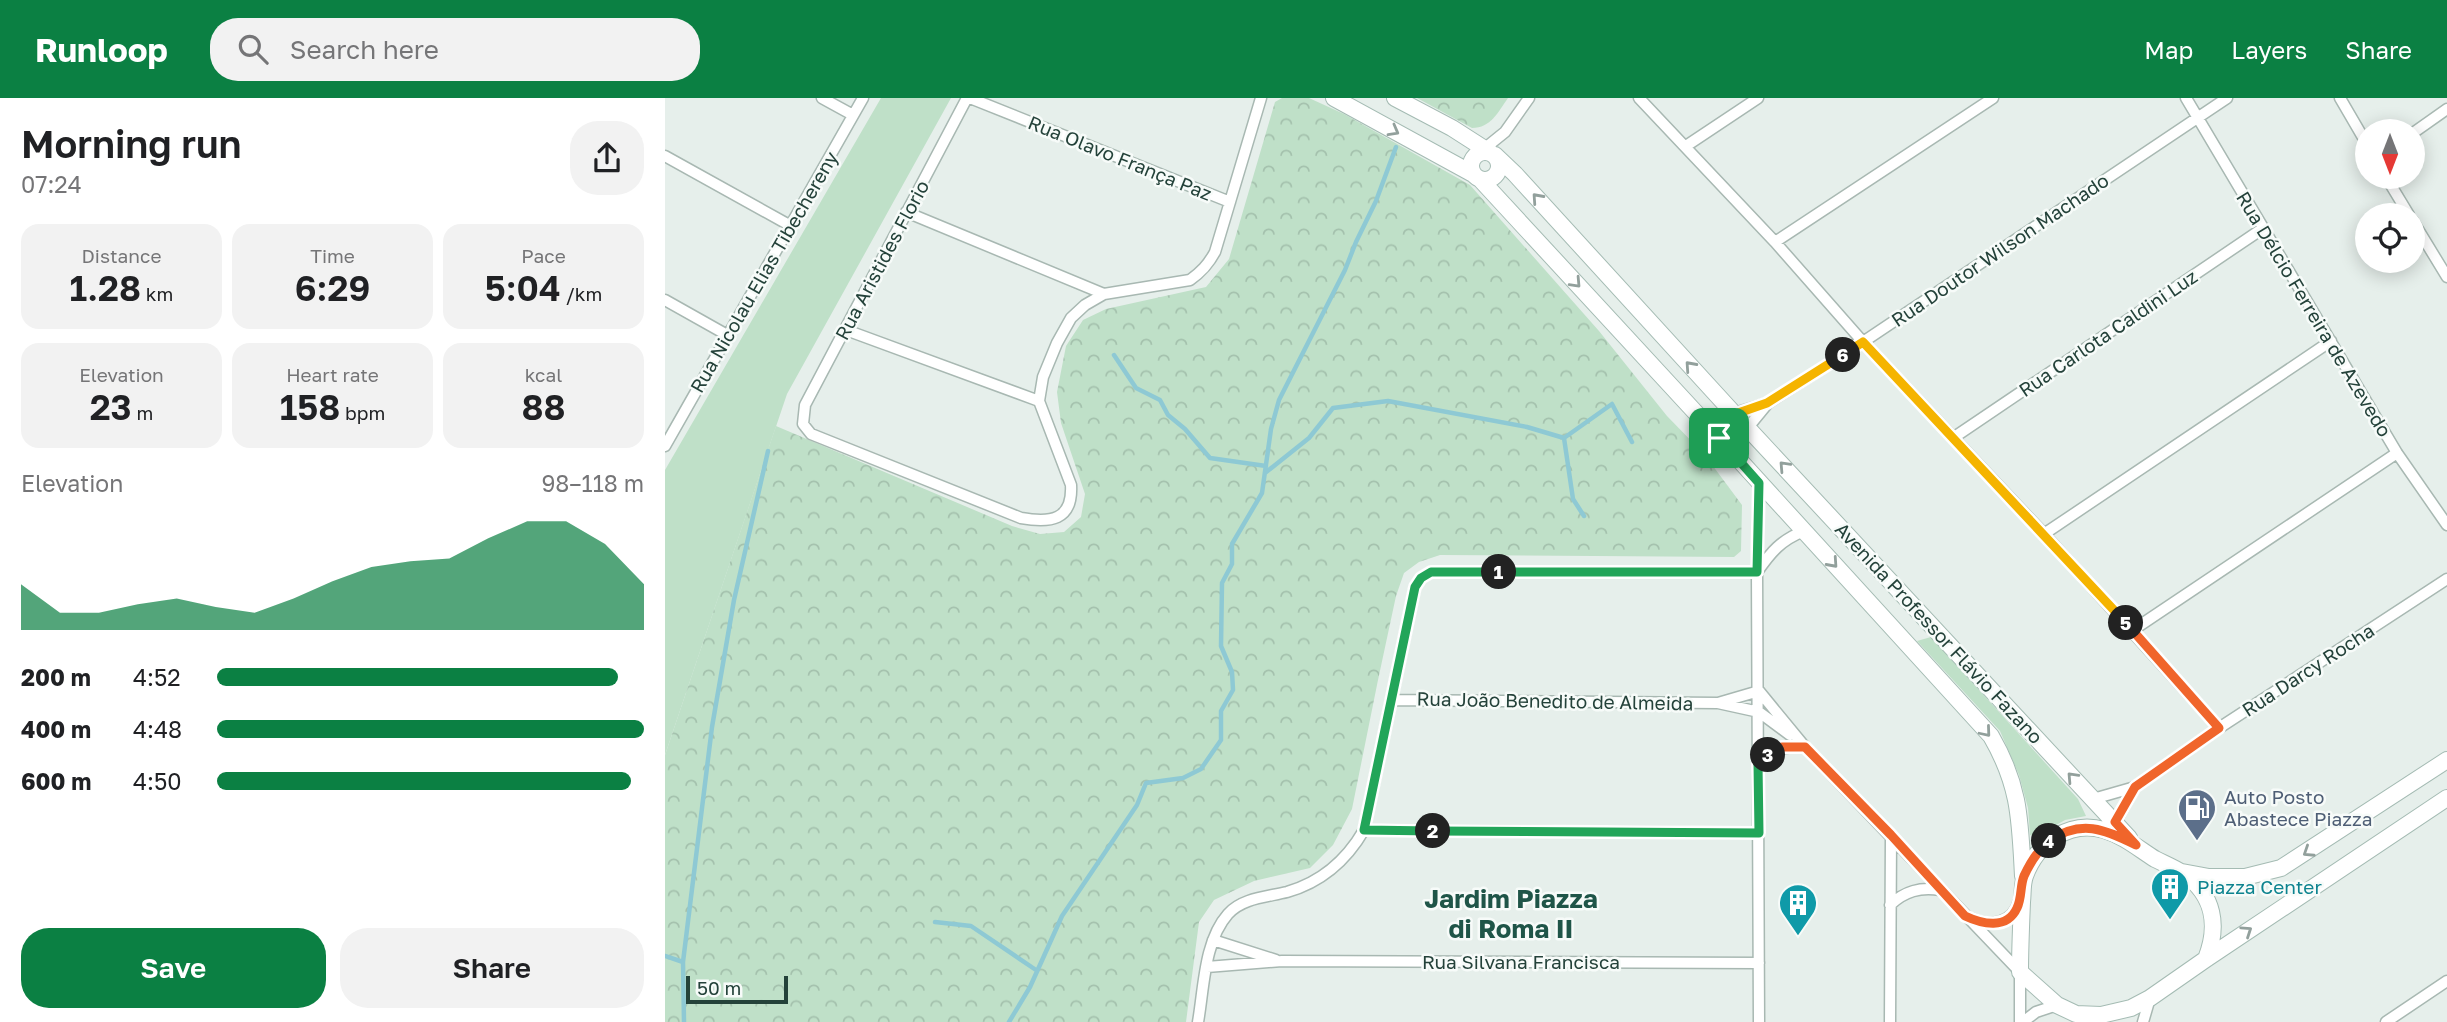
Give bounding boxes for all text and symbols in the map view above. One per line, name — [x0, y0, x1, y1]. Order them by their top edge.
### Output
search box — [210, 18, 700, 81]
text: Runloop — [35, 30, 168, 69]
icon: search — [234, 30, 272, 68]
text: Search here — [290, 34, 439, 65]
text: Map — [2144, 35, 2193, 64]
text: Layers — [2231, 35, 2307, 64]
text: Share — [2345, 35, 2412, 64]
street label: Rua Olavo França Paz — [1025, 110, 1215, 205]
north arrow — [2355, 119, 2425, 189]
map controls — [2355, 119, 2425, 273]
text: Morning run — [21, 121, 242, 166]
button: share — [570, 121, 644, 195]
one-way arrow — [1387, 123, 1399, 136]
street label: Rua Nicolau Elias Tibechereny — [685, 147, 842, 397]
street label: Rua Doutor Wilson Machado — [1887, 168, 2113, 331]
text: 07:24 — [21, 170, 82, 198]
street label: Rua Aristides Florio — [830, 176, 933, 344]
street label: Rua Délcio Ferreira de Azevedo — [2232, 187, 2397, 441]
one-way arrow — [1533, 193, 1545, 206]
button: locate — [2355, 203, 2425, 273]
text: Distance — [82, 244, 161, 267]
text: Time — [310, 244, 355, 267]
text: Pace — [521, 244, 566, 267]
street label: Rua Carlota Caldini Luz — [2014, 264, 2201, 401]
text: 1.28 — [70, 267, 141, 309]
text: 6:29 — [295, 267, 370, 309]
text: 5:04 — [485, 267, 561, 309]
one-way arrow — [1568, 275, 1581, 288]
text: km — [141, 282, 173, 305]
text: /km — [561, 282, 602, 305]
pin: 6 — [1825, 338, 1861, 372]
text: 6 — [1836, 343, 1849, 366]
one-way arrow — [1686, 361, 1699, 374]
text: Elevation — [79, 363, 164, 386]
text: Heart rate — [286, 363, 379, 386]
text: kcal — [525, 363, 562, 386]
text: 23 — [90, 386, 132, 428]
text: 158 — [280, 386, 340, 428]
text: 88 — [521, 386, 566, 428]
text: m — [132, 401, 153, 424]
text: bpm — [340, 401, 385, 424]
pin — [1689, 408, 1749, 468]
icon: arrive — [1700, 419, 1738, 457]
one-way arrow — [1780, 461, 1793, 474]
text: Elevation — [21, 469, 123, 497]
text: 98–118 m — [541, 469, 644, 497]
street label: Avenida Professor Flávio Fazano — [1831, 517, 2048, 748]
pin: 1 — [1481, 554, 1517, 589]
one-way arrow — [1825, 555, 1838, 568]
text: 1 — [1494, 560, 1503, 583]
pin: 5 — [2109, 606, 2143, 640]
text: 5 — [2120, 611, 2131, 634]
street label: Rua Darcy Rocha — [2237, 618, 2378, 721]
text: 200 m — [21, 663, 91, 691]
text: 4:52 — [133, 663, 181, 691]
street label: Rua João Benedito de Almeida — [1417, 687, 1693, 714]
text: 400 m — [21, 715, 91, 743]
text: 4:48 — [133, 715, 182, 743]
one-way arrow — [1978, 724, 1990, 737]
pin: 3 — [1751, 738, 1785, 772]
text: 3 — [1762, 743, 1773, 766]
text: 600 m — [21, 767, 91, 795]
text: 4:50 — [133, 767, 182, 795]
one-way arrow — [2068, 772, 2081, 785]
place label: Auto Posto Abastece Piazza — [2224, 785, 2373, 830]
fuel station icon: Auto Posto Abastece Piazza — [2176, 787, 2218, 842]
pin: 2 — [1415, 814, 1451, 848]
text: 2 — [1427, 819, 1438, 842]
pin: 4 — [2031, 824, 2067, 858]
text: 4 — [2043, 829, 2054, 852]
one-way arrow — [2303, 844, 2316, 856]
building icon: Piazza Center — [2149, 866, 2191, 921]
place label: Piazza Center — [2197, 875, 2322, 898]
building icon: ㅤ — [1777, 882, 1819, 937]
district label: Jardim Piazza di Roma II — [1424, 883, 1598, 944]
place label: ㅤ — [1825, 891, 1842, 914]
one-way arrow — [2239, 926, 2252, 939]
button: Save — [21, 928, 326, 1008]
button: Share — [340, 928, 644, 1008]
street label: Rua Silvana Francisca — [1422, 950, 1620, 973]
scale bar — [686, 973, 787, 1005]
text: 50 m — [697, 976, 741, 999]

